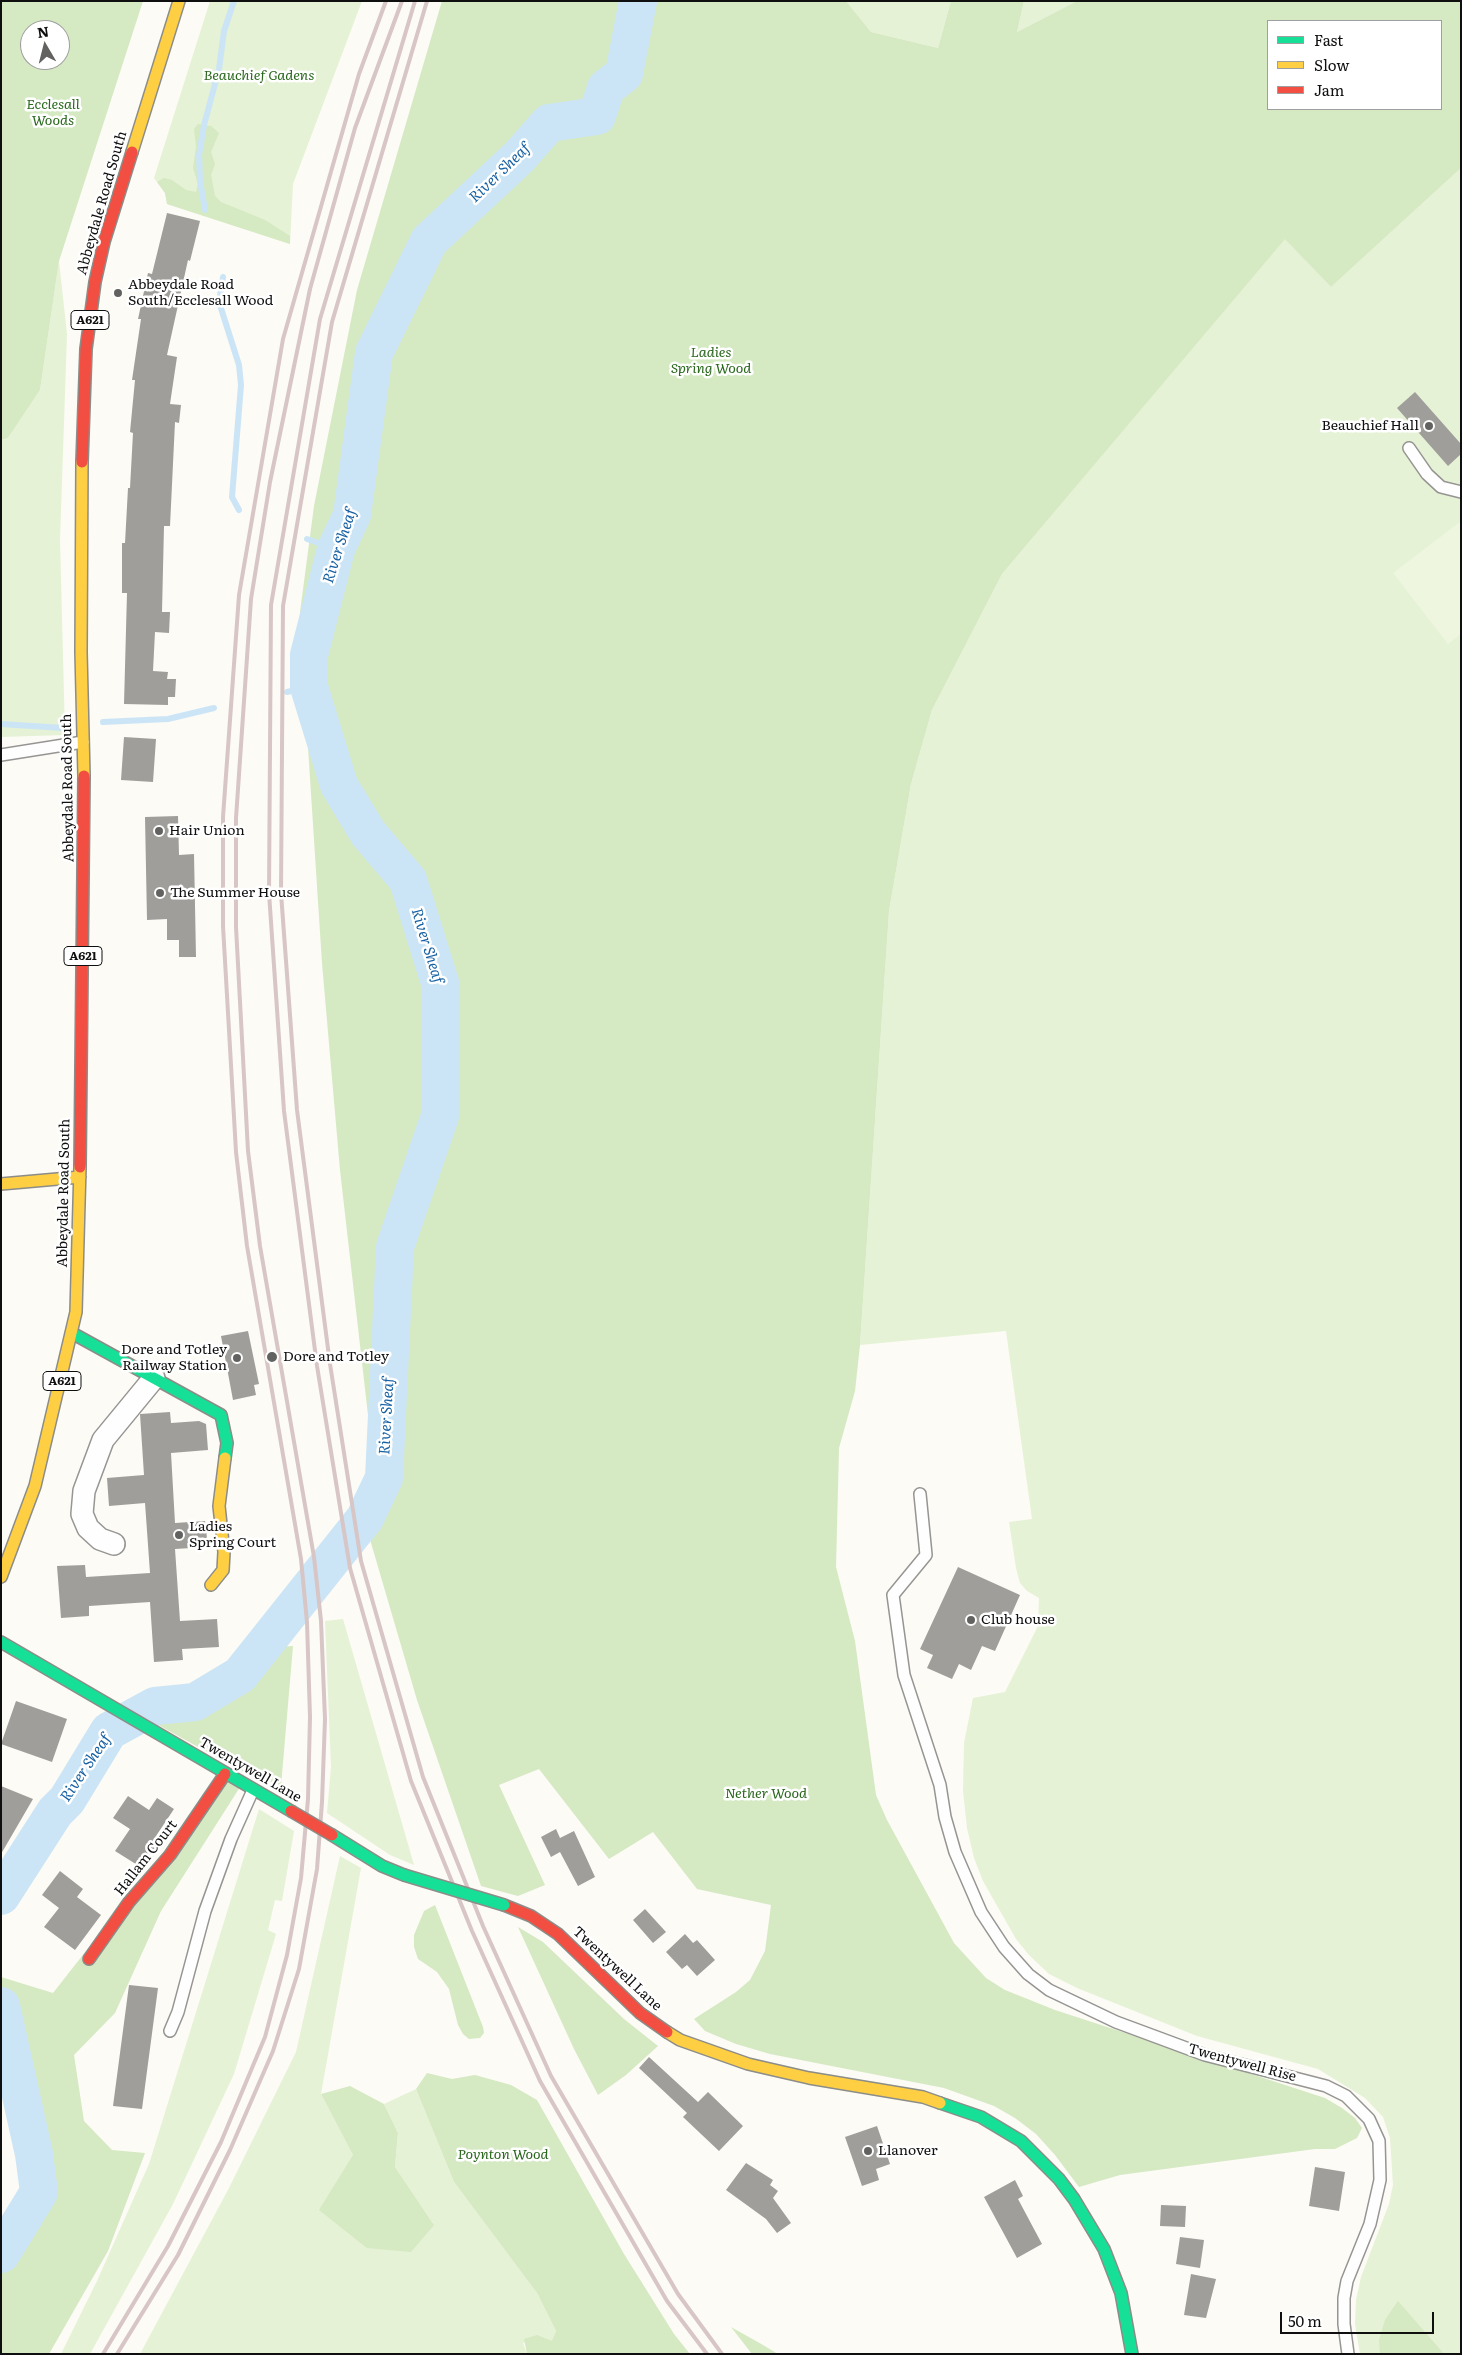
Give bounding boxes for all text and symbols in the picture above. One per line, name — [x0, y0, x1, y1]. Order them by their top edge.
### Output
north arrow — [20, 20, 70, 70]
text: N — [36, 20, 50, 42]
legend — [1267, 20, 1442, 110]
text: Fast — [1314, 28, 1343, 51]
text: Slow — [1314, 53, 1349, 76]
park label: Beauchief Gadens — [204, 68, 314, 84]
text: Jam — [1314, 78, 1344, 101]
park label: Ecclesall Woods — [26, 97, 80, 130]
street label: Abbeydale Road South — [73, 129, 131, 277]
water label: River Sheaf — [466, 140, 534, 206]
place label: Abbeydale Road South/Ecclesall Wood — [128, 277, 273, 310]
marker: Abbeydale Road South/Ecclesall Wood — [112, 287, 124, 299]
road number: A621 — [71, 310, 109, 330]
park label: Ladies Spring Wood — [671, 345, 751, 378]
place label: Beauchief Hall — [1321, 418, 1419, 434]
marker: Beauchief Hall — [1423, 420, 1435, 432]
water label: River Sheaf — [319, 506, 361, 586]
street label: Abbeydale Road South — [58, 713, 78, 863]
place label: Hair Union — [169, 823, 245, 839]
marker: Hair Union — [153, 825, 165, 837]
place label: The Summer House — [170, 885, 300, 901]
marker: The Summer House — [154, 887, 166, 899]
water label: River Sheaf — [407, 906, 447, 986]
road number: A621 — [64, 946, 102, 966]
street label: Abbeydale Road South — [54, 1118, 74, 1268]
place label: Dore and Totley Railway Station — [121, 1342, 227, 1374]
place label: Dore and Totley — [283, 1349, 389, 1365]
marker: Dore and Totley — [265, 1350, 279, 1364]
marker: Dore and Totley Railway Station — [231, 1352, 243, 1364]
road number: A621 — [43, 1372, 81, 1390]
water label: River Sheaf — [376, 1377, 398, 1455]
place label: Ladies Spring Court — [189, 1519, 276, 1551]
marker: Ladies Spring Court — [173, 1529, 185, 1541]
place label: Club house — [981, 1612, 1055, 1628]
marker: Club house — [965, 1614, 977, 1626]
water label: River Sheaf — [57, 1731, 115, 1805]
street label: Twentywell Lane — [196, 1734, 304, 1806]
park label: Nether Wood — [725, 1786, 807, 1802]
street label: Hallam Court — [111, 1817, 181, 1899]
street label: Twentywell Lane — [569, 1923, 665, 2015]
street label: Twentywell Rise — [1186, 2040, 1298, 2086]
place label: Llanover — [878, 2143, 938, 2159]
marker: Llanover — [862, 2145, 874, 2157]
park label: Poynton Wood — [457, 2147, 549, 2163]
scale bar — [1282, 2302, 1436, 2334]
text: 50 m — [1288, 2309, 1322, 2332]

